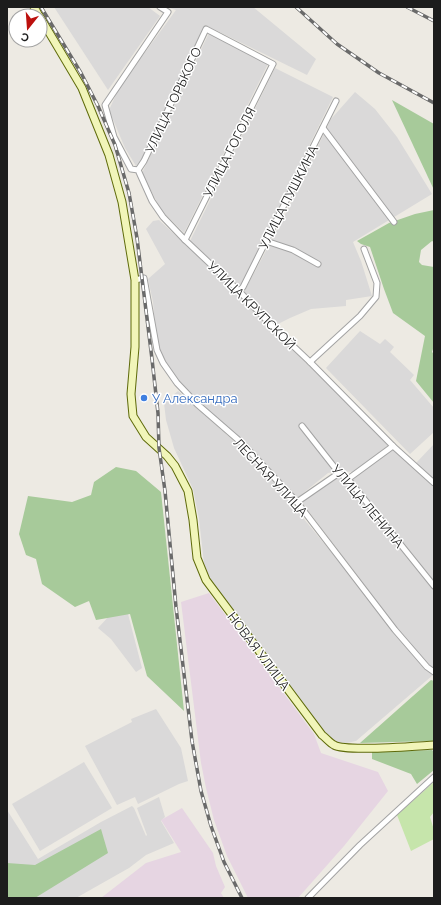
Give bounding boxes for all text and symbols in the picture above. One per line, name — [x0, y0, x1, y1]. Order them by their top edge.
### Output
north arrow — [8, 8, 48, 48]
text: С — [19, 30, 31, 44]
street label: УЛИЦА ГОРЬКОГО — [142, 45, 205, 156]
street label: УЛИЦА ГОГОЛЯ — [200, 105, 259, 200]
street label: УЛИЦА ПУШКИНА — [256, 143, 321, 252]
street label: УЛИЦА КРУПСКОЙ — [204, 258, 299, 353]
place label: У Александра — [152, 391, 238, 406]
marker: У Александра — [139, 393, 149, 403]
street label: ЛЕСНАЯ УЛИЦА — [230, 435, 311, 520]
street label: УЛИЦА ЛЕНИНА — [329, 462, 407, 551]
street label: НОВАЯ УЛИЦА — [224, 609, 293, 693]

